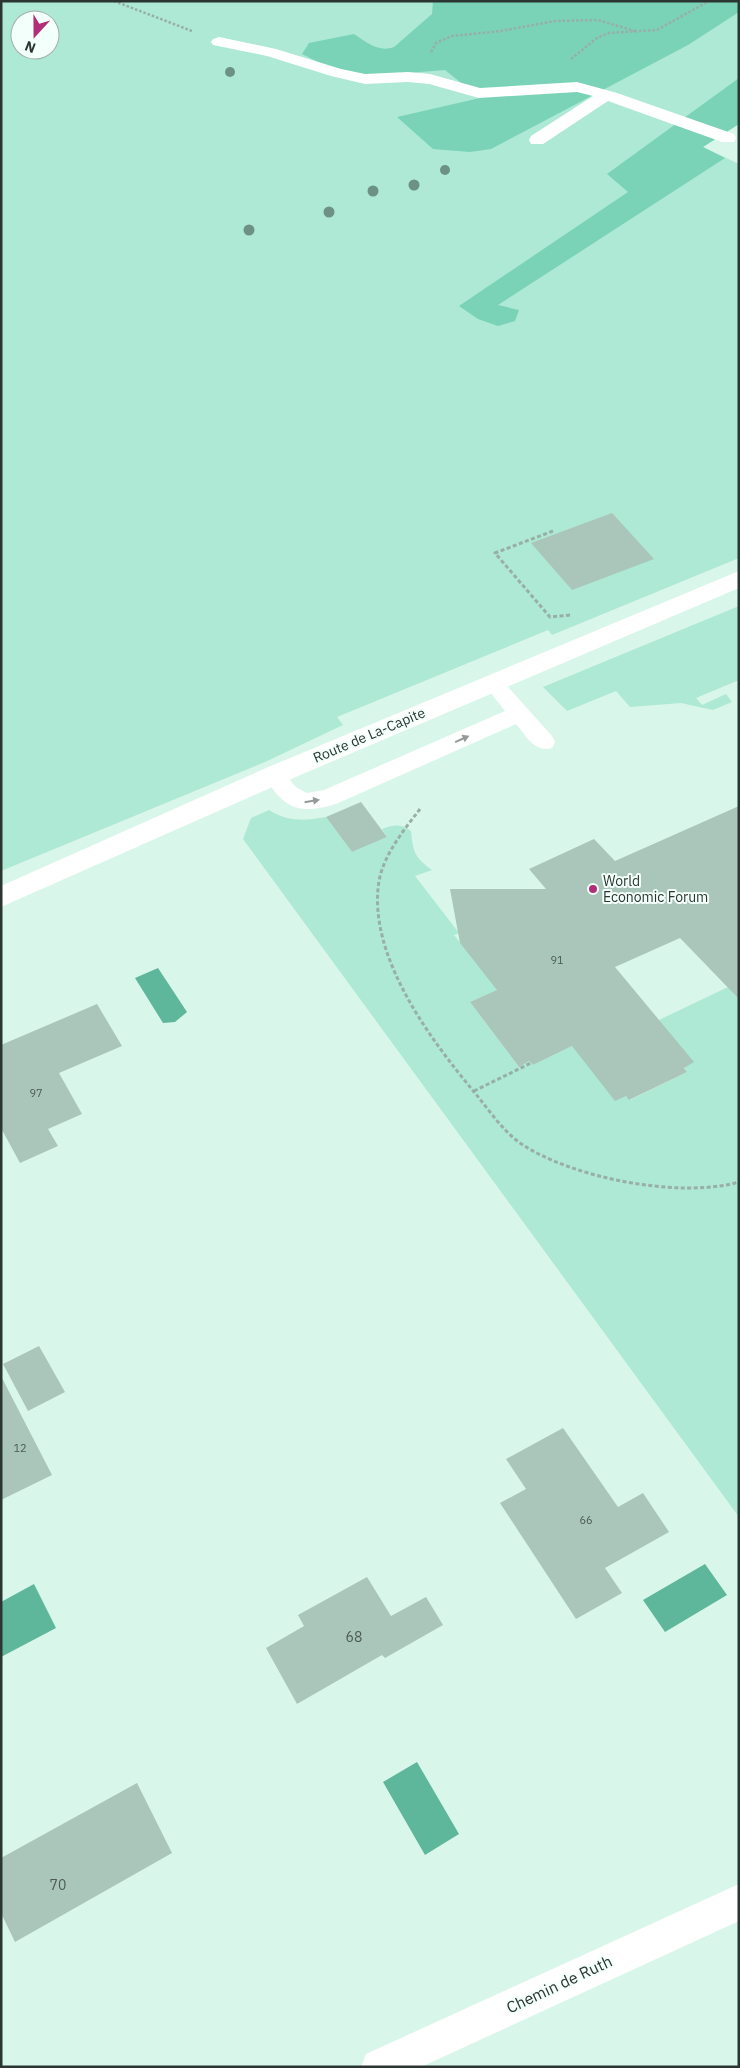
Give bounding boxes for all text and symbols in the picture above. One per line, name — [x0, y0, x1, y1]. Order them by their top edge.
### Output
north arrow — [10, 10, 60, 60]
text: N — [22, 37, 38, 57]
street label: Route de La-Capite — [310, 703, 428, 767]
one-way arrow — [455, 734, 469, 742]
one-way arrow — [304, 796, 320, 804]
place label: World Economic Forum — [603, 872, 708, 906]
marker: World Economic Forum — [587, 883, 599, 895]
house number: 91 — [550, 953, 564, 967]
house number: 97 — [29, 1086, 43, 1100]
house number: 12 — [13, 1441, 27, 1455]
house number: 66 — [579, 1513, 593, 1527]
house number: 68 — [346, 1628, 362, 1646]
house number: 70 — [50, 1876, 66, 1894]
street label: Chemin de Ruth — [503, 1951, 615, 2017]

